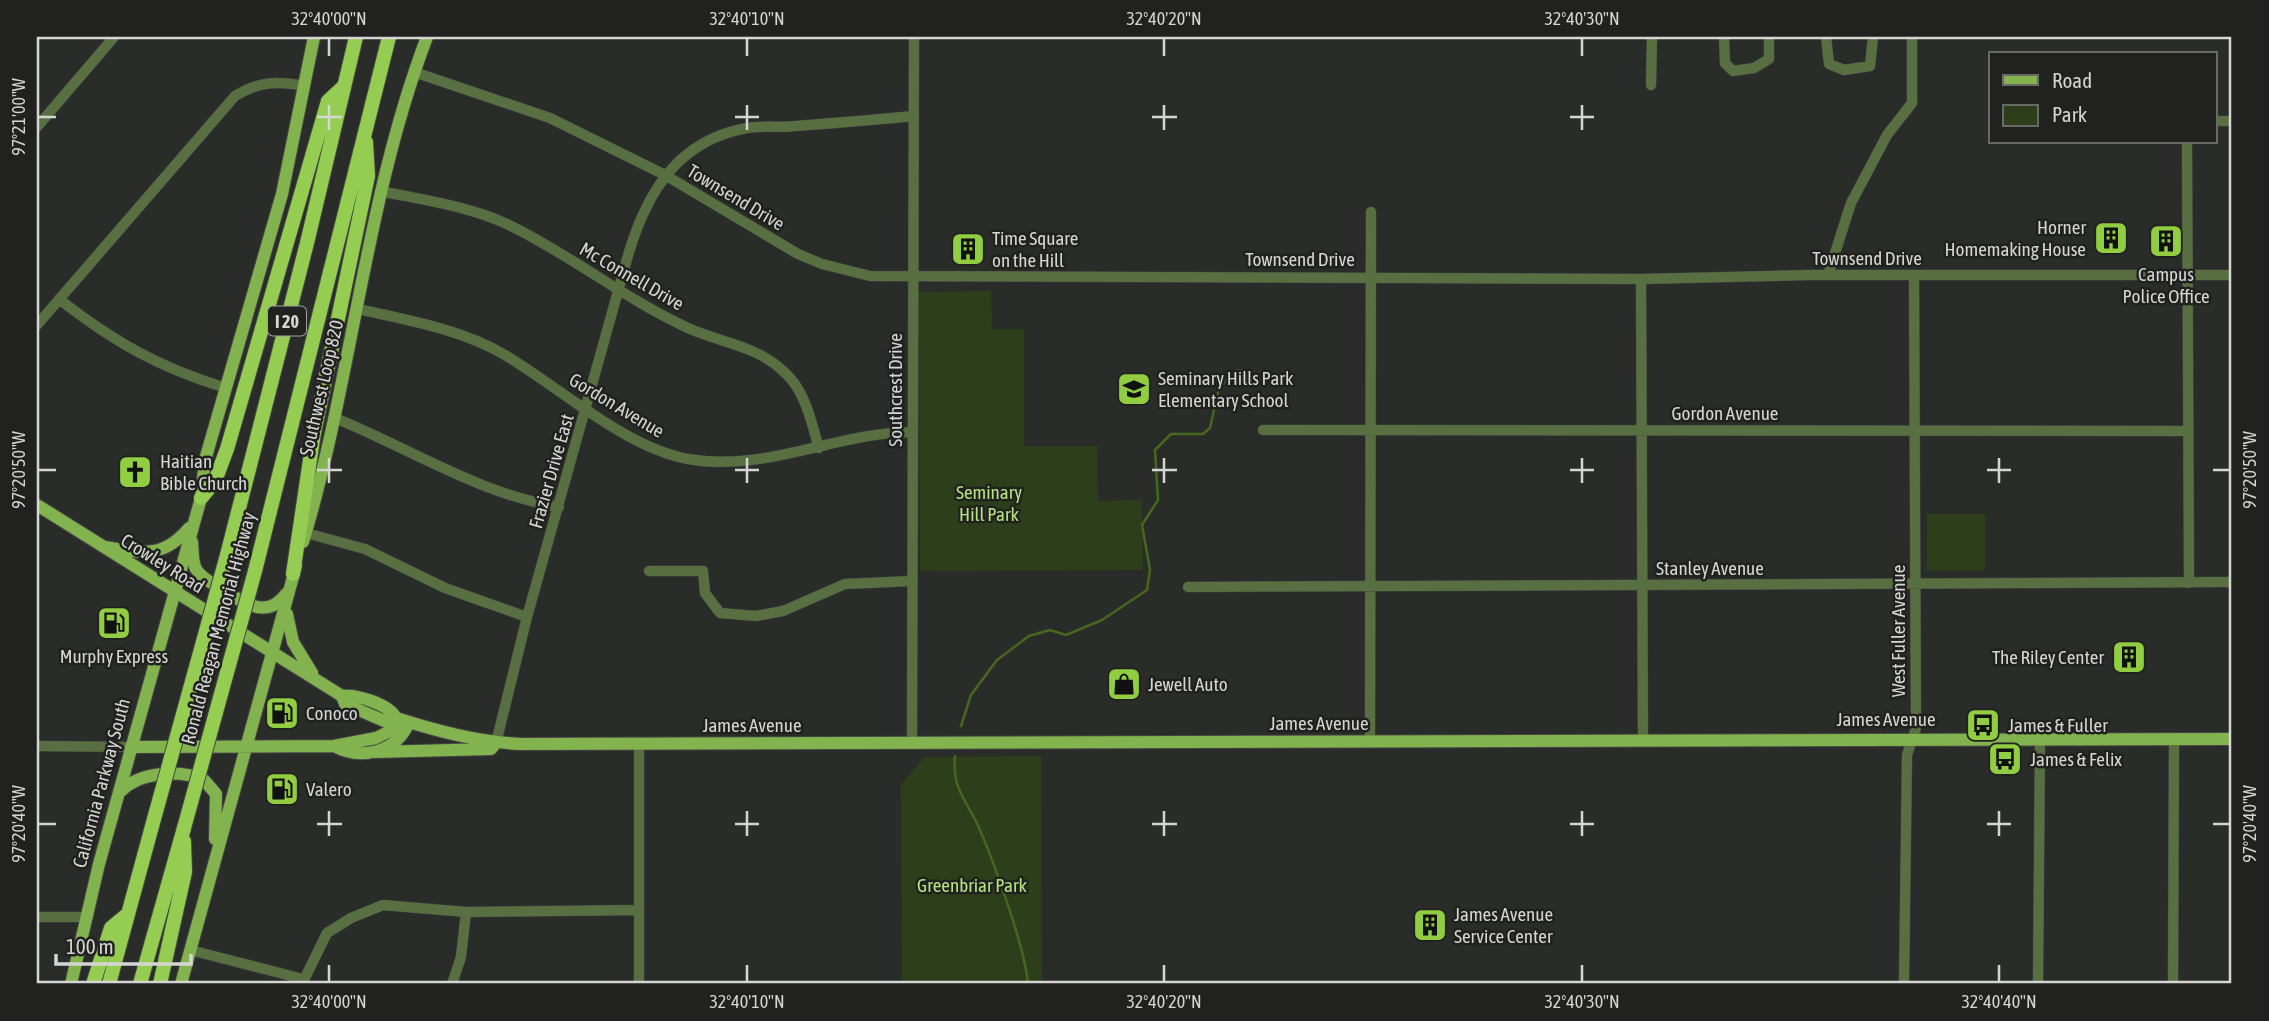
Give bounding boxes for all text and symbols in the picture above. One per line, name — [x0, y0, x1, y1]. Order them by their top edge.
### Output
text: 32°40'00"N — [291, 8, 367, 29]
text: 32°40'10"N — [709, 8, 785, 29]
text: 32°40'20"N — [1126, 8, 1202, 29]
text: 32°40'30"N — [1544, 8, 1620, 29]
legend — [1989, 52, 2216, 144]
text: Road — [2052, 68, 2092, 92]
text: 97°21'00"W — [8, 78, 29, 156]
text: Park — [2052, 102, 2087, 126]
street label: Townsend Drive — [683, 159, 789, 235]
place label: Horner Homemaking House — [1945, 216, 2086, 260]
building icon: Horner Homemaking House — [2092, 219, 2130, 257]
building icon: Campus Police Office — [2147, 222, 2185, 260]
place label: Time Square on the Hill — [992, 227, 1078, 271]
building icon: Time Square on the Hill — [949, 230, 987, 268]
street label: Mc Connell Drive — [576, 237, 688, 315]
street label: Townsend Drive — [1812, 247, 1922, 269]
street label: Townsend Drive — [1245, 248, 1355, 270]
place label: Campus Police Office — [2122, 263, 2210, 307]
road number: I 20 — [268, 306, 306, 335]
street label: Southwest Loop 820 — [295, 318, 347, 458]
street label: Southcrest Drive — [884, 333, 906, 447]
place label: Seminary Hills Park Elementary School — [1158, 367, 1294, 411]
street label: Gordon Avenue — [565, 368, 669, 442]
school or university icon: Seminary Hills Park Elementary School — [1115, 370, 1153, 408]
street label: Gordon Avenue — [1672, 402, 1778, 424]
street label: Frazier Drive East — [524, 411, 578, 531]
text: 97°20'50"W — [8, 431, 29, 509]
text: 97°20'50"W — [2239, 431, 2260, 509]
place label: Haitian Bible Church — [160, 450, 247, 494]
church icon: Haitian Bible Church — [116, 453, 154, 491]
park label: Seminary Hill Park — [956, 481, 1022, 525]
street label: Ronald Reagan Memorial Highway — [176, 509, 260, 746]
street label: Crowley Road — [117, 529, 209, 597]
street label: Stanley Avenue — [1656, 557, 1764, 579]
street label: West Fuller Avenue — [1887, 565, 1909, 697]
fuel station icon: Murphy Express — [95, 604, 133, 642]
building icon: The Riley Center — [2110, 638, 2148, 676]
place label: Murphy Express — [60, 645, 169, 667]
place label: The Riley Center — [1992, 646, 2104, 668]
shop icon: Jewell Auto — [1105, 665, 1143, 703]
place label: Jewell Auto — [1148, 673, 1228, 695]
fuel station icon: Conoco — [263, 694, 301, 732]
street label: California Parkway South — [68, 696, 134, 870]
place label: Conoco — [306, 702, 358, 724]
bus stop icon: James & Fuller — [1964, 706, 2002, 744]
street label: James Avenue — [1836, 708, 1936, 730]
street label: James Avenue — [1269, 712, 1369, 734]
street label: James Avenue — [702, 714, 802, 736]
place label: James & Fuller — [2008, 714, 2108, 736]
bus stop icon: James & Felix — [1986, 740, 2024, 778]
place label: James & Felix — [2030, 748, 2122, 770]
fuel station icon: Valero — [263, 770, 301, 808]
place label: Valero — [306, 778, 352, 800]
text: 97°20'40"W — [8, 785, 29, 863]
text: 97°20'40"W — [2239, 785, 2260, 863]
park label: Greenbriar Park — [917, 874, 1028, 896]
place label: James Avenue Service Center — [1454, 903, 1553, 947]
building icon: James Avenue Service Center — [1411, 906, 1449, 944]
scale bar — [56, 923, 191, 967]
text: 100 m — [66, 934, 114, 958]
text: 32°40'00"N — [291, 991, 367, 1012]
text: 32°40'10"N — [709, 991, 785, 1012]
text: 32°40'20"N — [1126, 991, 1202, 1012]
text: 32°40'30"N — [1544, 991, 1620, 1012]
text: 32°40'40"N — [1961, 991, 2037, 1012]

